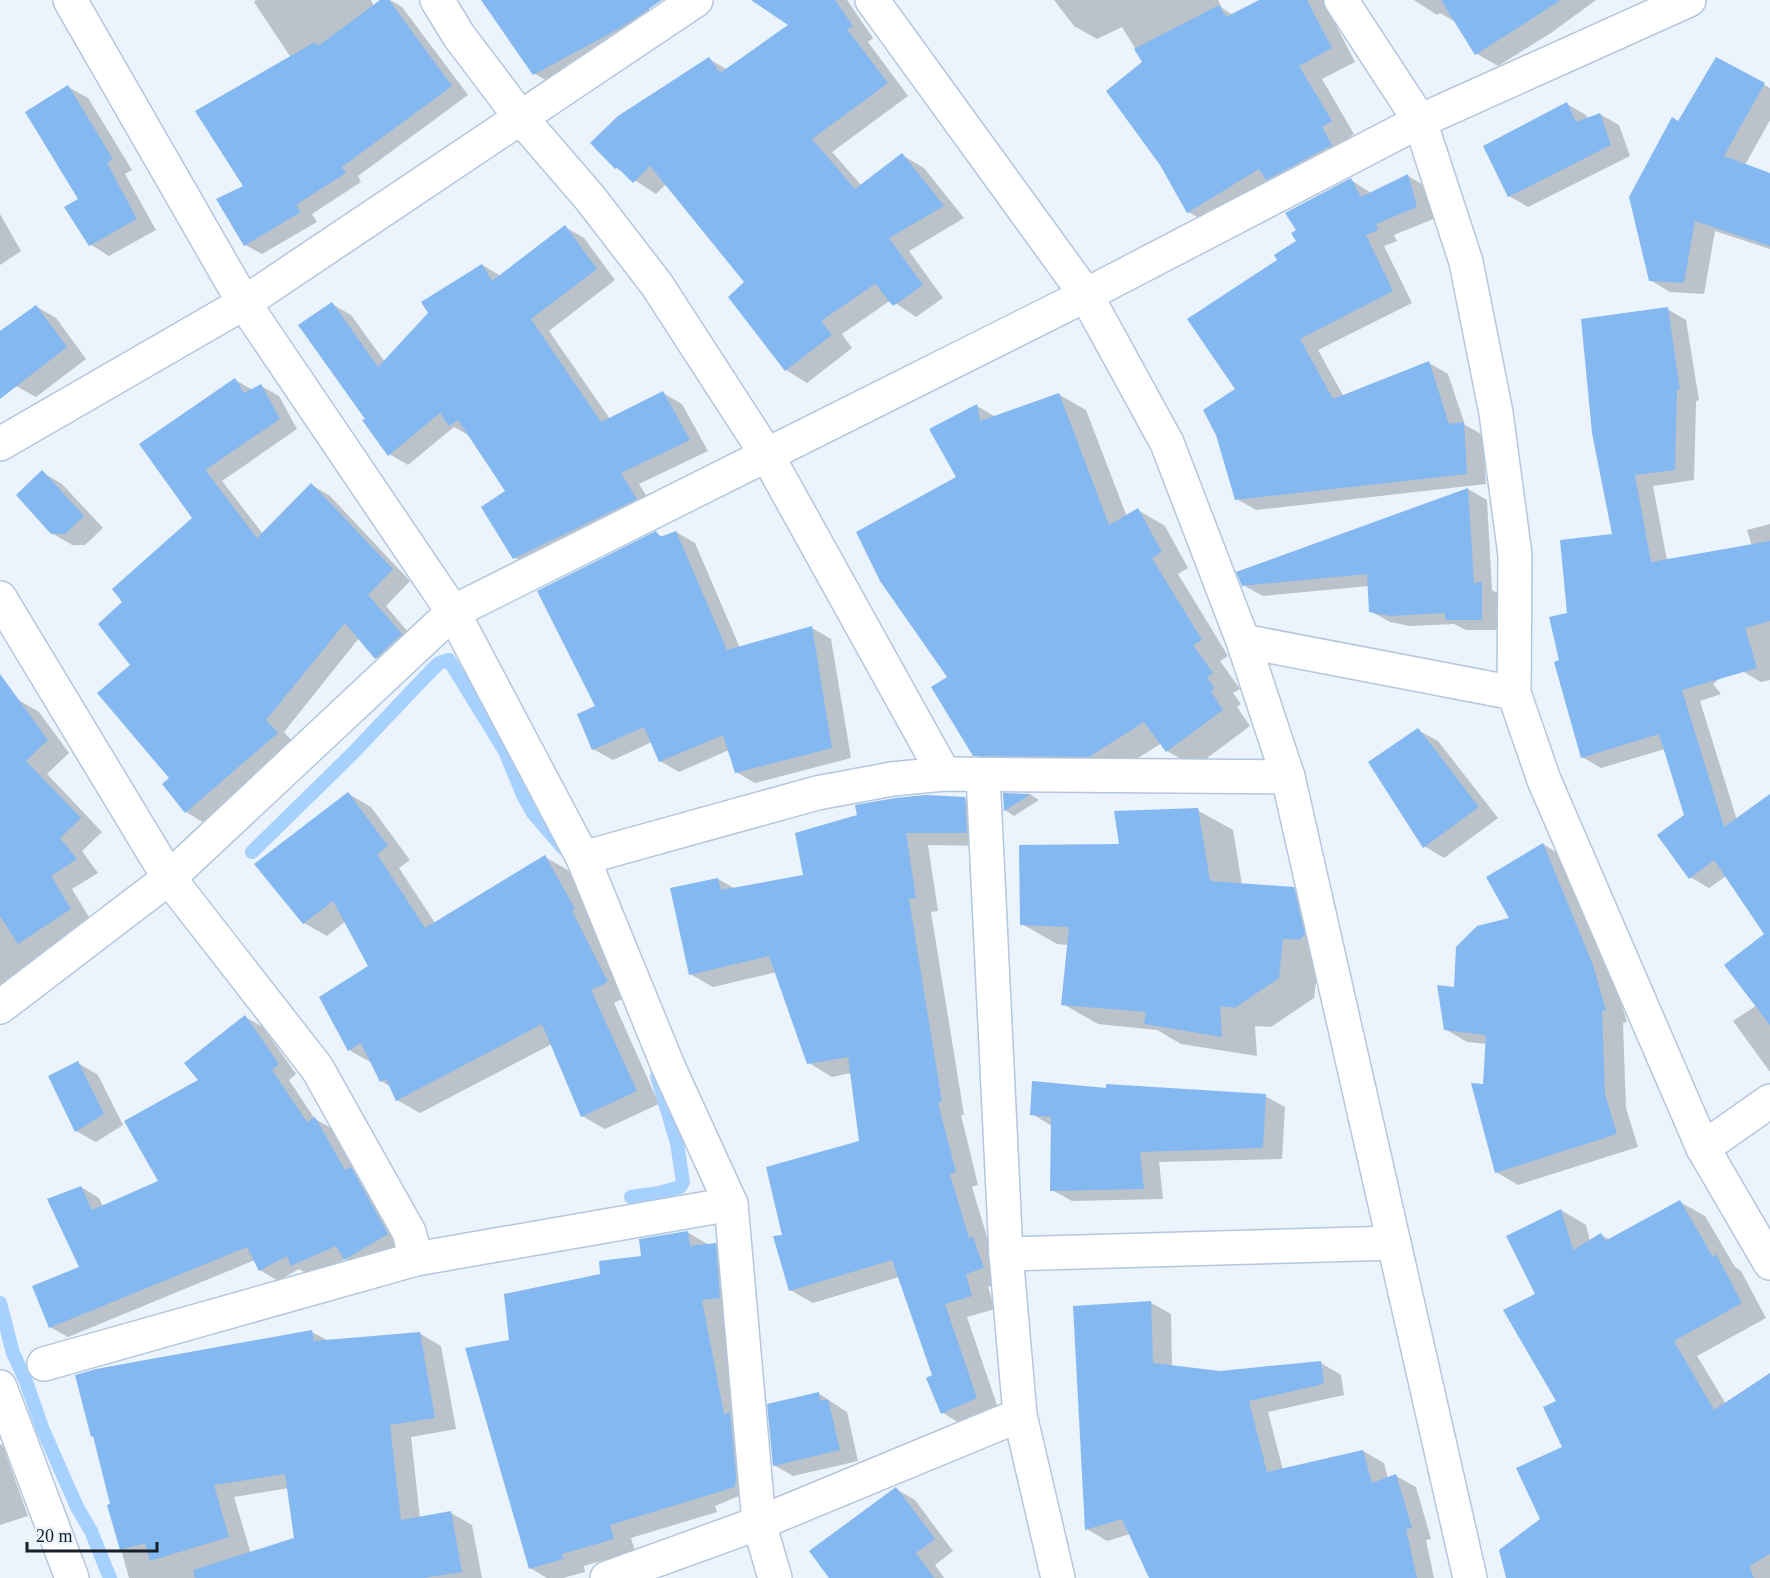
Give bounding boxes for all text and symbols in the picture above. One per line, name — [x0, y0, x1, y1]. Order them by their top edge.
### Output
scale bar — [27, 1515, 158, 1553]
text: 20 m — [36, 1526, 73, 1546]

